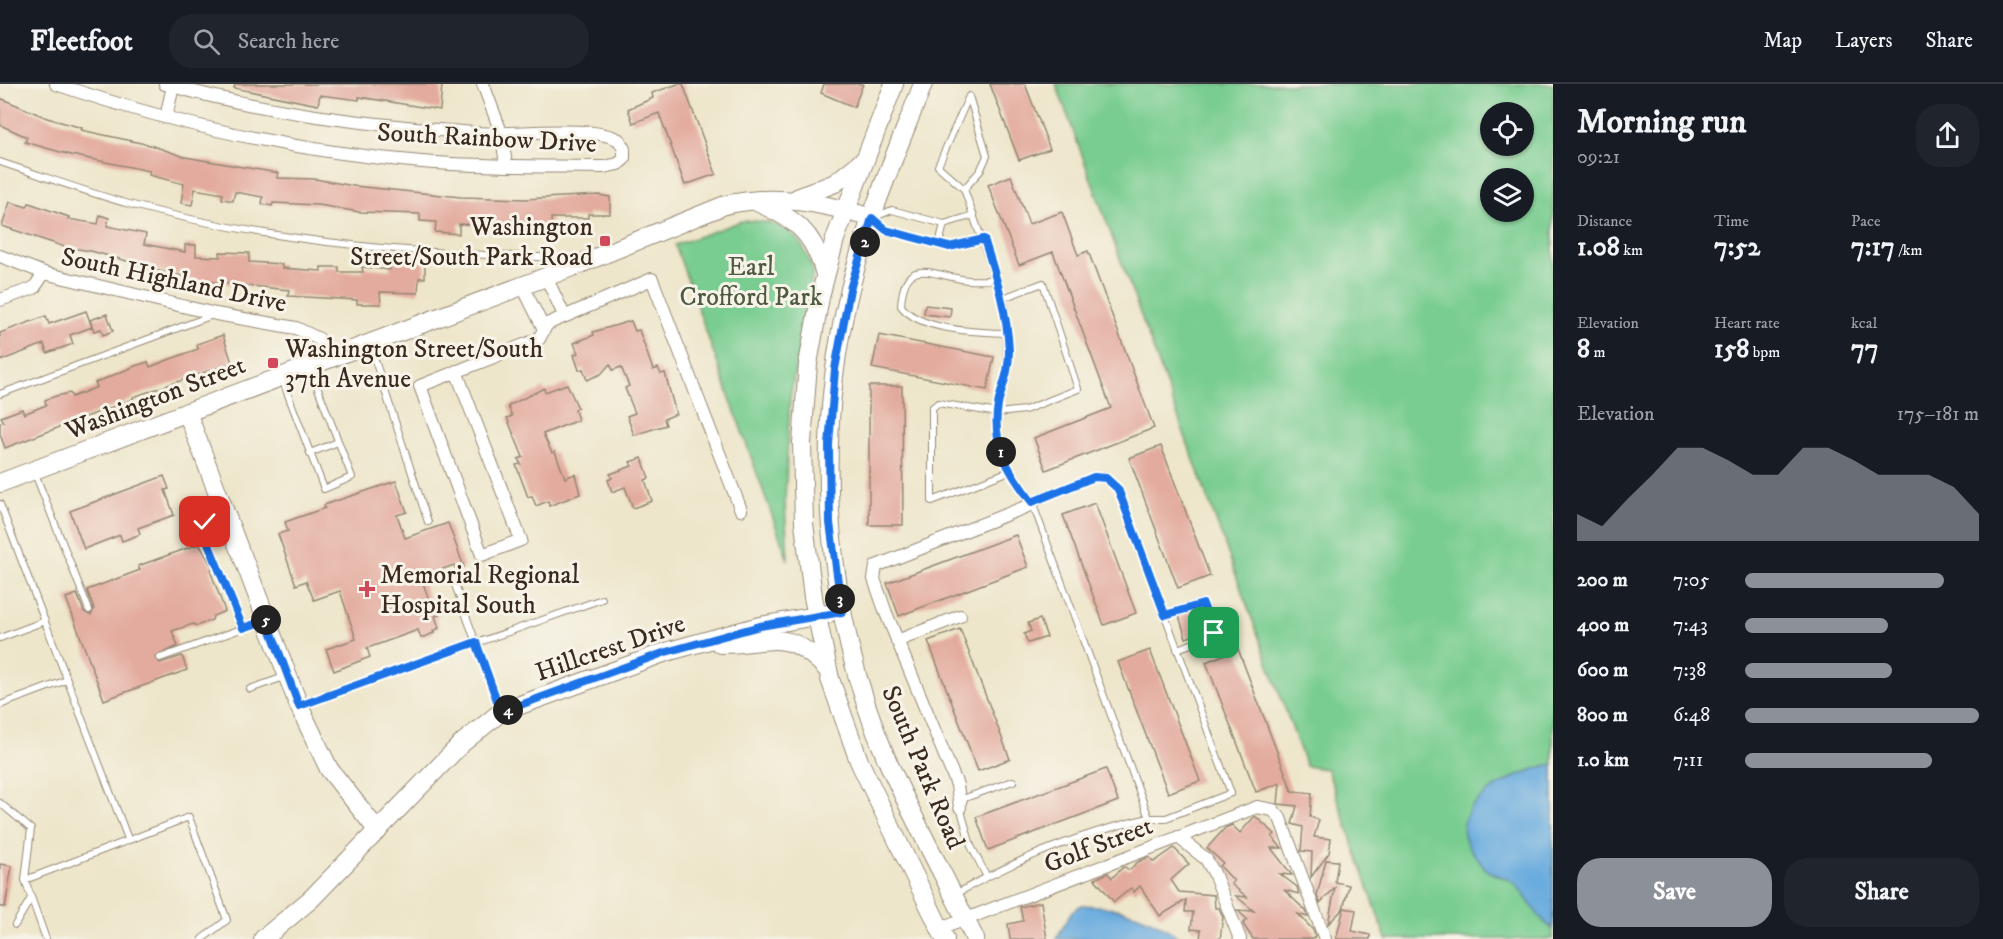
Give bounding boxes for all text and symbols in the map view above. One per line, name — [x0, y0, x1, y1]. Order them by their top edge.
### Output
search box — [169, 14, 589, 68]
text: Fleetfoot — [30, 24, 133, 59]
icon: search — [190, 25, 223, 58]
text: Search here — [238, 28, 339, 55]
text: Map — [1763, 28, 1802, 54]
text: Layers — [1835, 28, 1893, 54]
text: Share — [1926, 28, 1973, 54]
map controls — [1480, 102, 1534, 222]
button: locate — [1480, 102, 1534, 156]
text: Morning run — [1577, 102, 1746, 143]
button: share — [1916, 104, 1979, 167]
street label: South Rainbow Drive — [376, 116, 598, 161]
text: 09:21 — [1577, 145, 1620, 170]
button: layers — [1480, 168, 1534, 222]
place label: Washington Street/South Park Road — [350, 211, 593, 274]
text: Distance — [1577, 211, 1632, 231]
text: Time — [1714, 211, 1749, 231]
text: Pace — [1851, 211, 1881, 231]
pin: 2 — [850, 227, 880, 257]
text: 1.08 — [1577, 231, 1620, 264]
text: 7:52 — [1714, 231, 1760, 264]
text: 7:17 — [1851, 231, 1895, 264]
text: 2 — [861, 232, 869, 252]
marker: Washington Street/South Park Road — [598, 234, 612, 248]
street label: South Highland Drive — [58, 240, 290, 321]
text: km — [1620, 240, 1643, 260]
text: /km — [1895, 240, 1922, 260]
park label: Earl Crofford Park — [679, 251, 823, 314]
text: Elevation — [1577, 313, 1639, 333]
text: Heart rate — [1714, 313, 1780, 333]
text: kcal — [1851, 313, 1877, 333]
place label: Washington Street/South 37th Avenue — [284, 333, 543, 396]
text: 8 — [1577, 333, 1590, 366]
text: 158 — [1714, 333, 1749, 366]
text: 77 — [1851, 333, 1878, 366]
text: m — [1590, 342, 1605, 362]
text: bpm — [1749, 342, 1780, 362]
street label: Washington Street — [60, 349, 250, 448]
marker: Washington Street/South 37th Avenue — [266, 356, 280, 370]
text: Elevation — [1577, 402, 1654, 427]
text: 175–181 m — [1897, 402, 1979, 427]
pin: 1 — [986, 437, 1016, 467]
text: 1 — [998, 442, 1004, 462]
pin — [179, 496, 230, 547]
icon: check — [188, 505, 221, 538]
place label: Memorial Regional Hospital South — [380, 559, 580, 622]
text: 200 m — [1577, 568, 1628, 593]
text: 7:05 — [1673, 568, 1709, 593]
marker: Memorial Regional Hospital South — [358, 580, 376, 598]
pin: 3 — [825, 584, 855, 614]
text: 3 — [837, 589, 843, 609]
pin: 5 — [251, 605, 281, 635]
street label: Hillcrest Drive — [531, 607, 690, 689]
pin — [1188, 607, 1239, 658]
text: 5 — [262, 610, 270, 630]
text: 400 m — [1577, 613, 1629, 638]
text: 7:43 — [1673, 613, 1708, 638]
icon: arrive — [1197, 616, 1230, 649]
text: 600 m — [1577, 658, 1628, 683]
text: 7:38 — [1673, 658, 1706, 683]
street label: South Park Road — [873, 681, 972, 854]
pin: 4 — [493, 695, 523, 725]
text: 4 — [503, 700, 513, 720]
text: 800 m — [1577, 703, 1628, 728]
text: 6:48 — [1673, 703, 1710, 728]
text: 1.0 km — [1577, 748, 1629, 773]
text: 7:11 — [1673, 748, 1703, 773]
street label: Golf Street — [1039, 810, 1158, 881]
button: Save — [1577, 858, 1772, 927]
button: Share — [1784, 858, 1979, 927]

